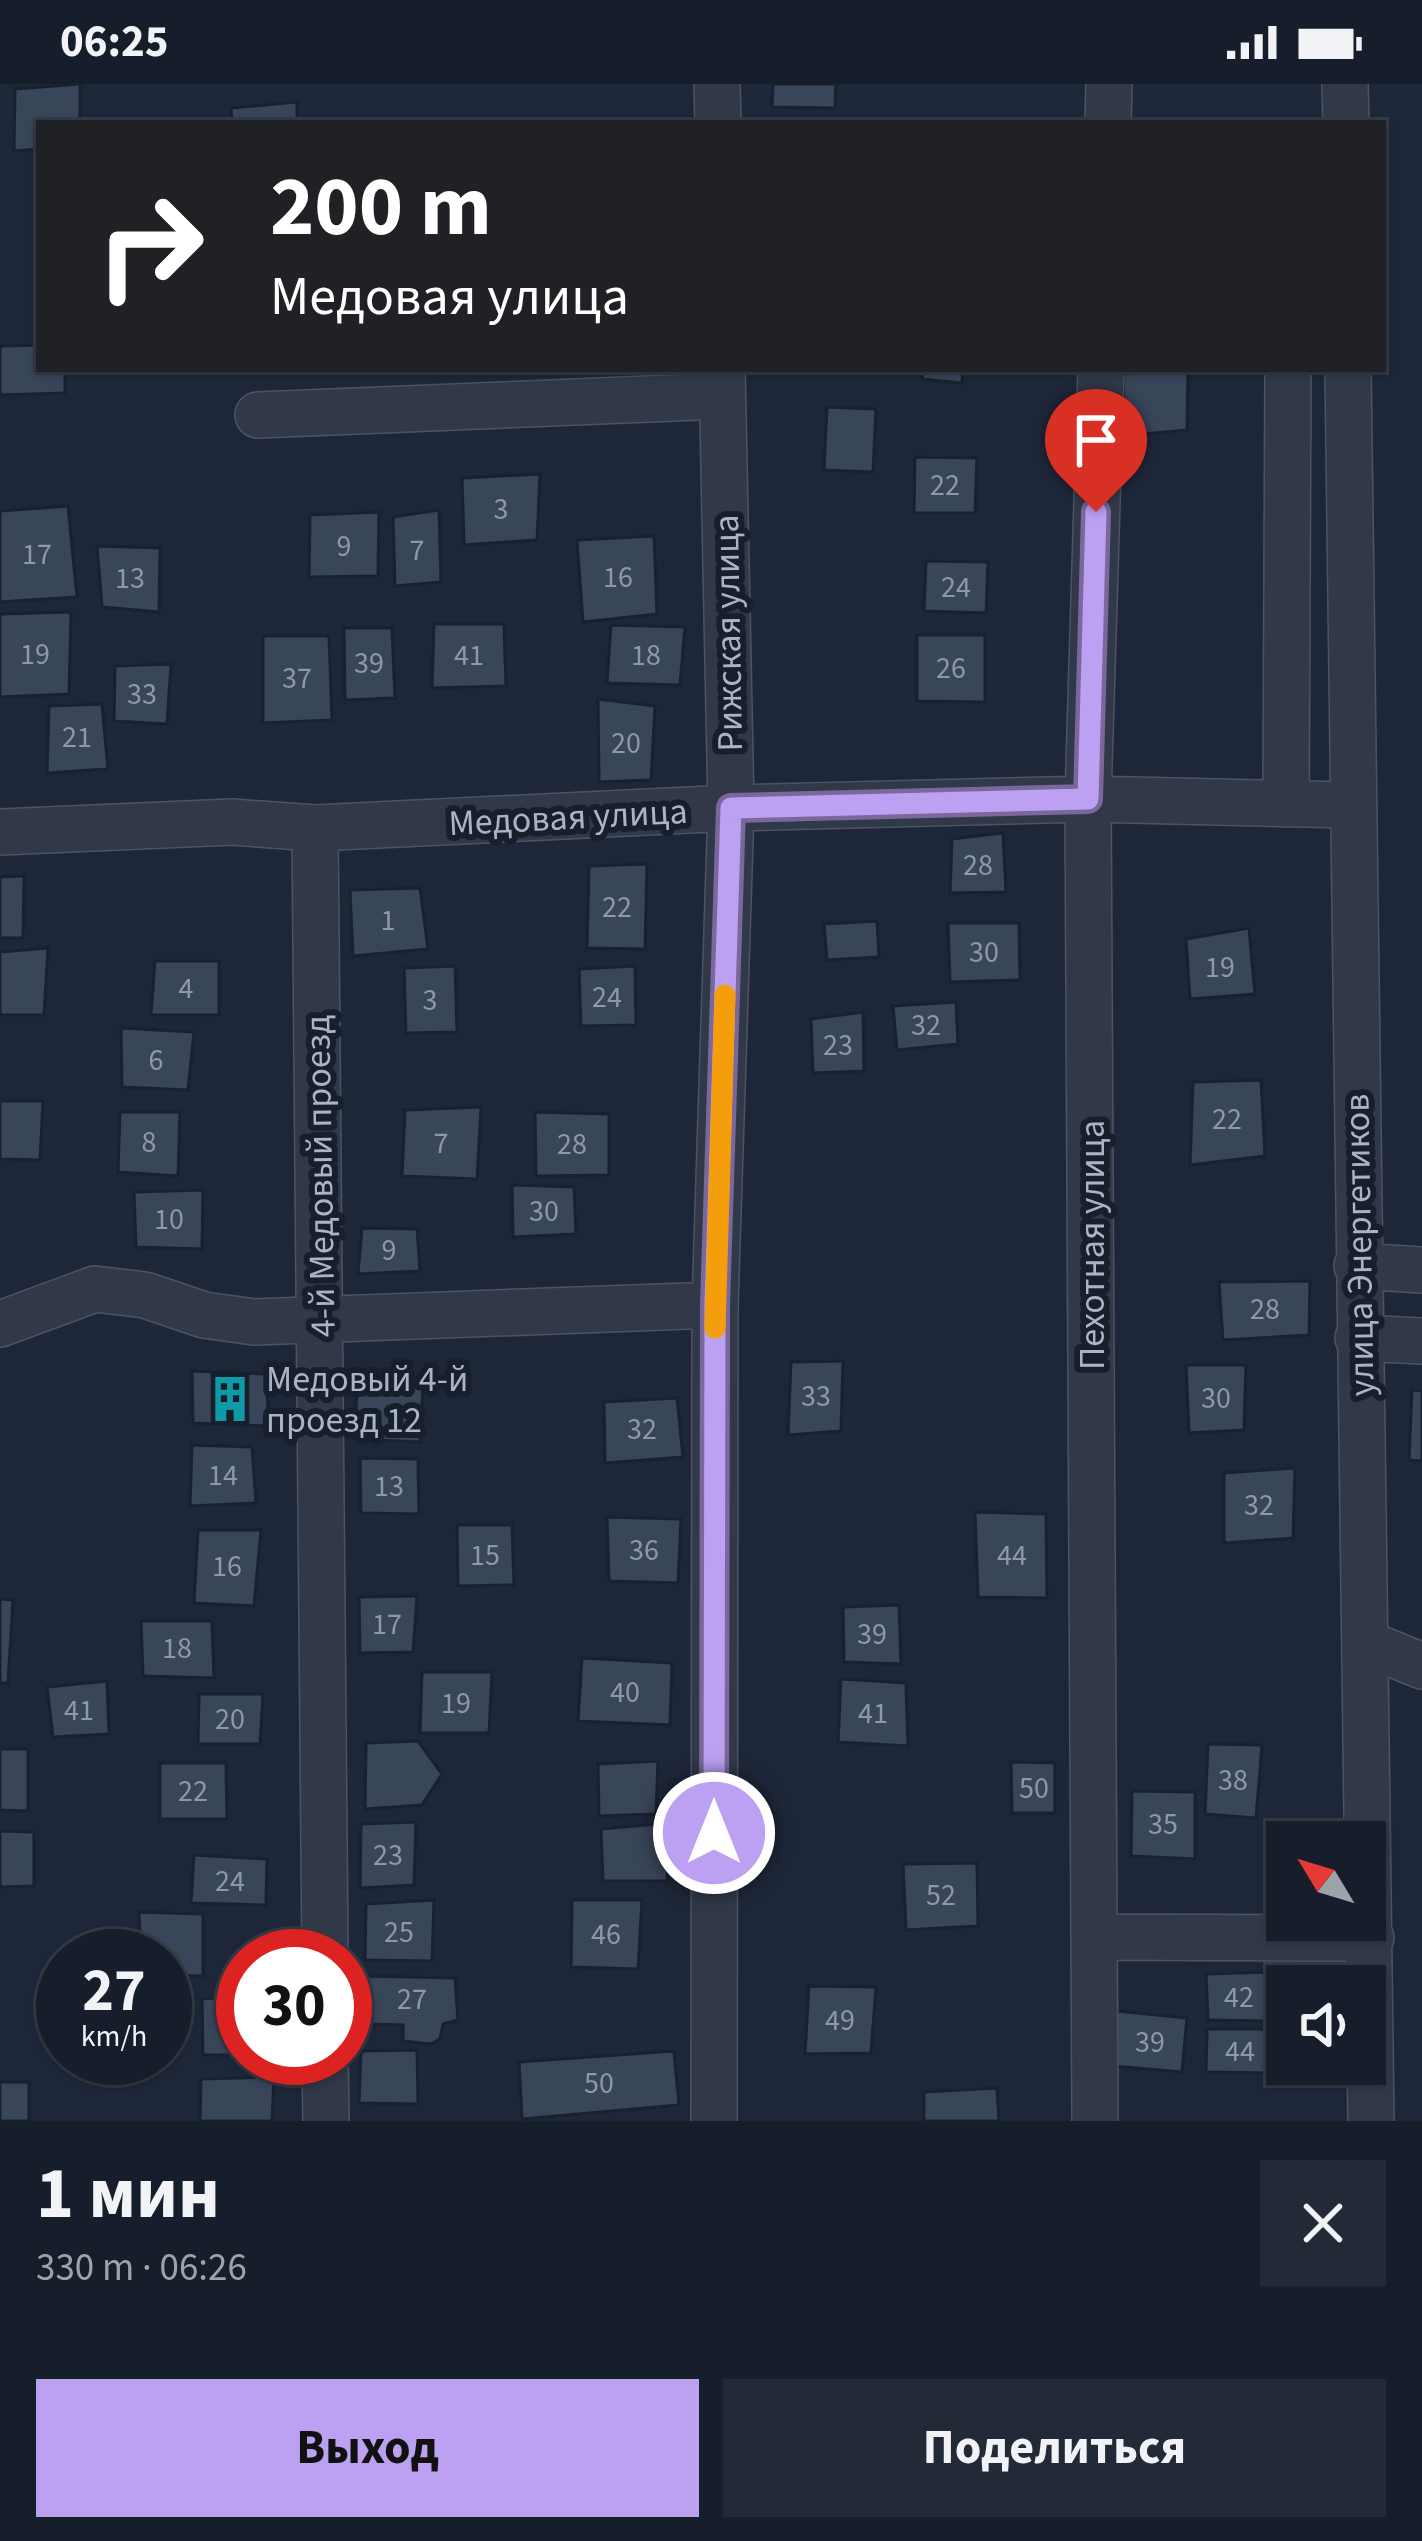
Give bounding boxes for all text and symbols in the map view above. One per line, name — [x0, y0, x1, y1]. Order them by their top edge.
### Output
text: 06:25 — [60, 10, 169, 74]
text: 200 m — [270, 148, 492, 268]
icon: right — [72, 168, 228, 324]
text: Медовая улица — [270, 259, 629, 336]
pin — [1045, 389, 1147, 512]
icon: arrive — [1063, 407, 1129, 473]
house number: 22 — [930, 464, 960, 507]
house number: 3 — [494, 488, 508, 531]
street label: Рижская улица — [701, 514, 756, 752]
house number: 9 — [337, 525, 351, 568]
house number: 7 — [410, 529, 424, 572]
house number: 17 — [22, 533, 52, 576]
house number: 16 — [603, 556, 633, 599]
house number: 13 — [115, 557, 145, 600]
house number: 24 — [941, 566, 971, 609]
house number: 19 — [20, 633, 50, 676]
house number: 41 — [454, 634, 484, 677]
house number: 18 — [631, 634, 661, 677]
house number: 39 — [354, 642, 384, 685]
house number: 26 — [936, 647, 966, 690]
house number: 37 — [282, 657, 312, 700]
house number: 33 — [127, 673, 157, 716]
house number: 21 — [62, 716, 92, 759]
house number: 20 — [611, 722, 641, 765]
street label: Медовая улица — [447, 786, 689, 849]
house number: 28 — [963, 844, 993, 887]
house number: 22 — [602, 886, 632, 929]
house number: 1 — [381, 899, 395, 942]
house number: 30 — [969, 931, 999, 974]
house number: 19 — [1205, 946, 1235, 989]
house number: 4 — [179, 967, 194, 1010]
house number: 24 — [592, 976, 622, 1019]
house number: 3 — [423, 979, 437, 1022]
house number: 32 — [911, 1004, 941, 1047]
street label: 4-й Медовый проезд — [292, 1014, 349, 1338]
house number: 23 — [823, 1024, 853, 1067]
house number: 6 — [149, 1039, 163, 1082]
street label: улица Энергетиков — [1331, 1093, 1388, 1397]
house number: 22 — [1212, 1098, 1242, 1141]
street label: Пехотная улица — [1067, 1120, 1118, 1370]
house number: 8 — [142, 1121, 156, 1164]
house number: 7 — [434, 1122, 448, 1165]
house number: 28 — [557, 1123, 587, 1166]
house number: 30 — [529, 1190, 559, 1233]
house number: 10 — [154, 1198, 184, 1241]
house number: 9 — [382, 1229, 396, 1272]
house number: 28 — [1250, 1288, 1280, 1331]
place label: Медовый 4-й проезд 12 — [266, 1354, 468, 1446]
building icon: Медовый 4-й проезд 12 — [205, 1374, 255, 1424]
house number: 33 — [801, 1375, 831, 1418]
house number: 30 — [1201, 1377, 1231, 1420]
house number: 32 — [627, 1408, 657, 1451]
house number: 14 — [208, 1454, 238, 1497]
house number: 13 — [374, 1465, 404, 1508]
house number: 32 — [1244, 1484, 1274, 1527]
house number: 36 — [629, 1529, 659, 1572]
house number: 15 — [470, 1534, 500, 1577]
house number: 44 — [997, 1534, 1027, 1577]
house number: 16 — [212, 1545, 242, 1588]
house number: 17 — [372, 1603, 402, 1646]
house number: 39 — [857, 1613, 887, 1656]
house number: 18 — [162, 1627, 192, 1670]
house number: 40 — [610, 1671, 640, 1714]
house number: 19 — [441, 1682, 471, 1725]
house number: 41 — [64, 1689, 94, 1732]
house number: 41 — [858, 1692, 888, 1735]
house number: 20 — [215, 1698, 245, 1741]
house number: 38 — [1218, 1759, 1248, 1802]
house number: 50 — [1019, 1767, 1049, 1810]
house number: 22 — [178, 1770, 208, 1813]
position arrow — [651, 1770, 777, 1896]
house number: 35 — [1148, 1803, 1178, 1846]
north arrow — [1266, 1821, 1386, 1941]
map controls — [1266, 1821, 1386, 2085]
house number: 23 — [373, 1834, 403, 1877]
house number: 24 — [215, 1860, 245, 1903]
house number: 52 — [926, 1874, 956, 1917]
house number: 25 — [384, 1911, 414, 1954]
house number: 46 — [591, 1913, 621, 1956]
speed limit sign: 30 — [216, 1929, 372, 2085]
text: 27 — [82, 1949, 146, 2034]
button: sound — [1266, 1965, 1386, 2085]
house number: 42 — [1224, 1976, 1254, 2019]
house number: 27 — [397, 1978, 427, 2021]
house number: 49 — [825, 1999, 855, 2042]
text: km/h — [81, 2015, 147, 2058]
house number: 39 — [1135, 2021, 1165, 2064]
house number: 44 — [1225, 2030, 1255, 2073]
house number: 50 — [584, 2062, 614, 2105]
text: 1 мин — [36, 2143, 220, 2246]
button: close — [1260, 2160, 1386, 2286]
text: 330 m · 06:26 — [36, 2240, 247, 2296]
button: Выход — [36, 2379, 699, 2517]
button: Поделиться — [723, 2379, 1386, 2517]

